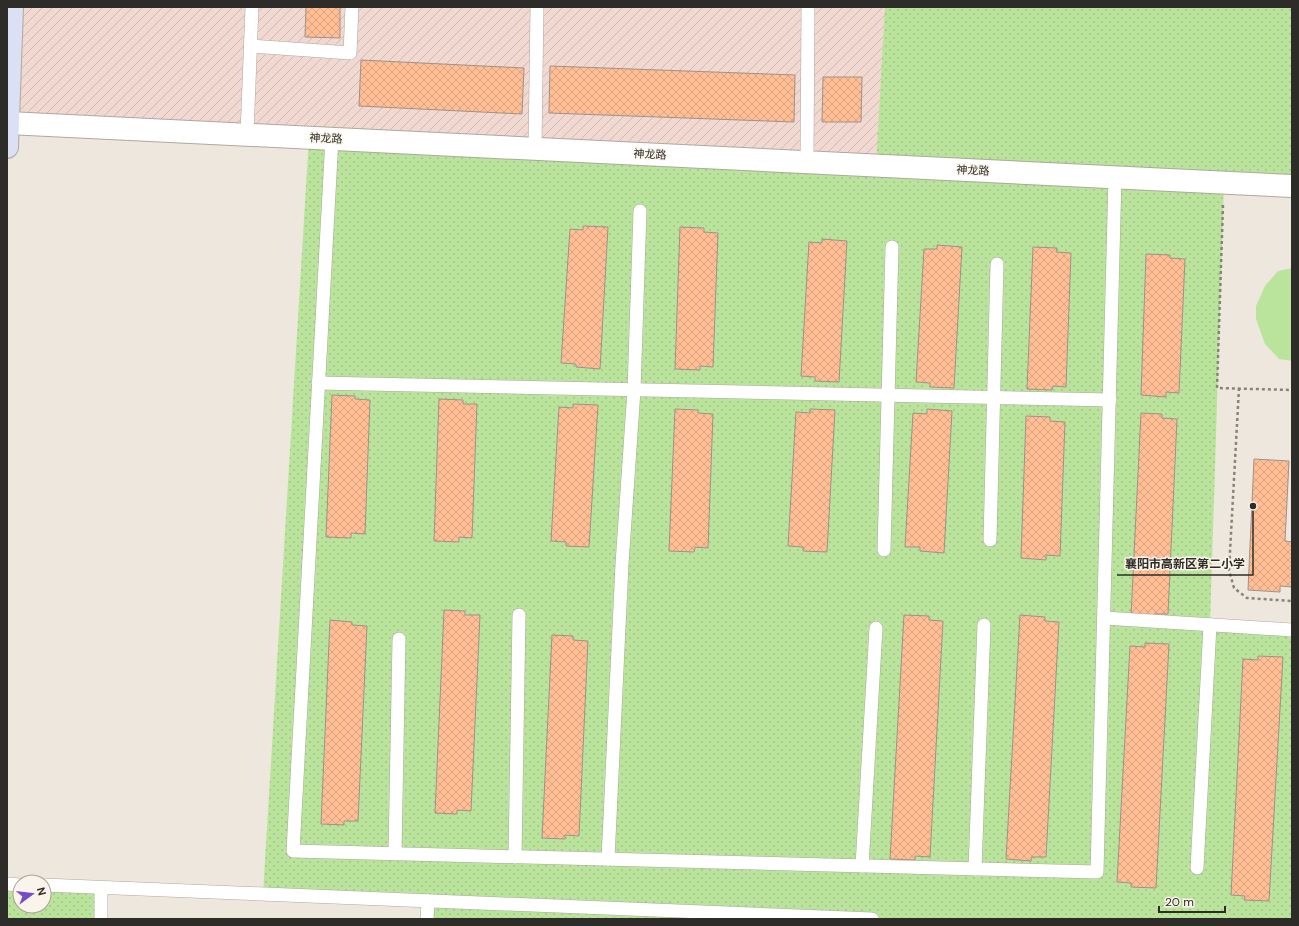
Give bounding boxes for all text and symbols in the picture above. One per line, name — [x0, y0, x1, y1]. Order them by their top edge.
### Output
street label: 神龙路 — [309, 130, 343, 146]
street label: 神龙路 — [633, 146, 667, 162]
street label: 神龙路 — [956, 162, 990, 178]
callout: 襄阳市高新区第二小学 — [1117, 551, 1253, 575]
text: 襄阳市高新区第二小学 — [1125, 556, 1245, 572]
north arrow — [12, 874, 52, 914]
text: N — [34, 886, 49, 897]
scale bar — [1159, 888, 1225, 914]
text: 20 m — [1165, 894, 1194, 910]

